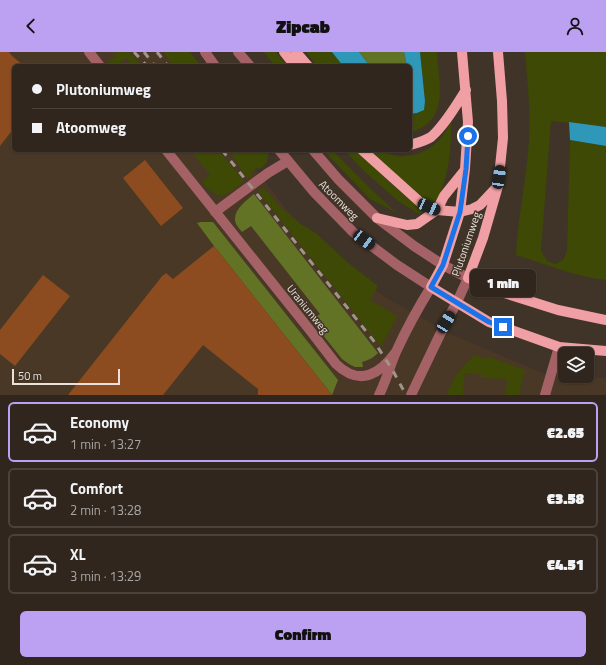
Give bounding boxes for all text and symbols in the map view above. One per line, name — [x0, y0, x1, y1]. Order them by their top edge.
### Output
text: Zipcab — [276, 13, 330, 40]
icon: back — [20, 15, 42, 37]
icon: person — [564, 15, 586, 37]
text: Plutoniumweg — [56, 78, 151, 101]
text: Atoomweg — [56, 116, 126, 139]
route start — [459, 127, 477, 145]
car — [491, 164, 507, 190]
street label: Atoomweg — [315, 176, 363, 224]
car — [416, 197, 442, 217]
street label: Plutoniumweg — [447, 209, 485, 278]
car — [351, 228, 377, 252]
callout: 1 min — [470, 269, 536, 297]
text: 1 min — [487, 273, 519, 293]
street label: Uraniumweg — [283, 281, 333, 337]
car — [435, 309, 457, 335]
route end — [494, 318, 512, 336]
map controls — [558, 347, 594, 383]
button: layers — [558, 347, 594, 383]
scale bar — [12, 367, 120, 386]
text: 50 m — [18, 368, 42, 384]
text: Economy — [70, 411, 129, 434]
icon: car — [22, 414, 58, 450]
text: €2.65 — [547, 421, 584, 444]
text: 1 min · 13:27 — [70, 434, 141, 454]
text: Comfort — [70, 477, 123, 500]
icon: car — [22, 480, 58, 516]
text: €3.58 — [547, 487, 584, 510]
text: 2 min · 13:28 — [70, 500, 141, 520]
text: XL — [70, 543, 86, 566]
icon: car — [22, 546, 58, 582]
text: €4.51 — [547, 553, 584, 576]
text: 3 min · 13:29 — [70, 566, 141, 586]
button: Confirm — [20, 611, 586, 657]

